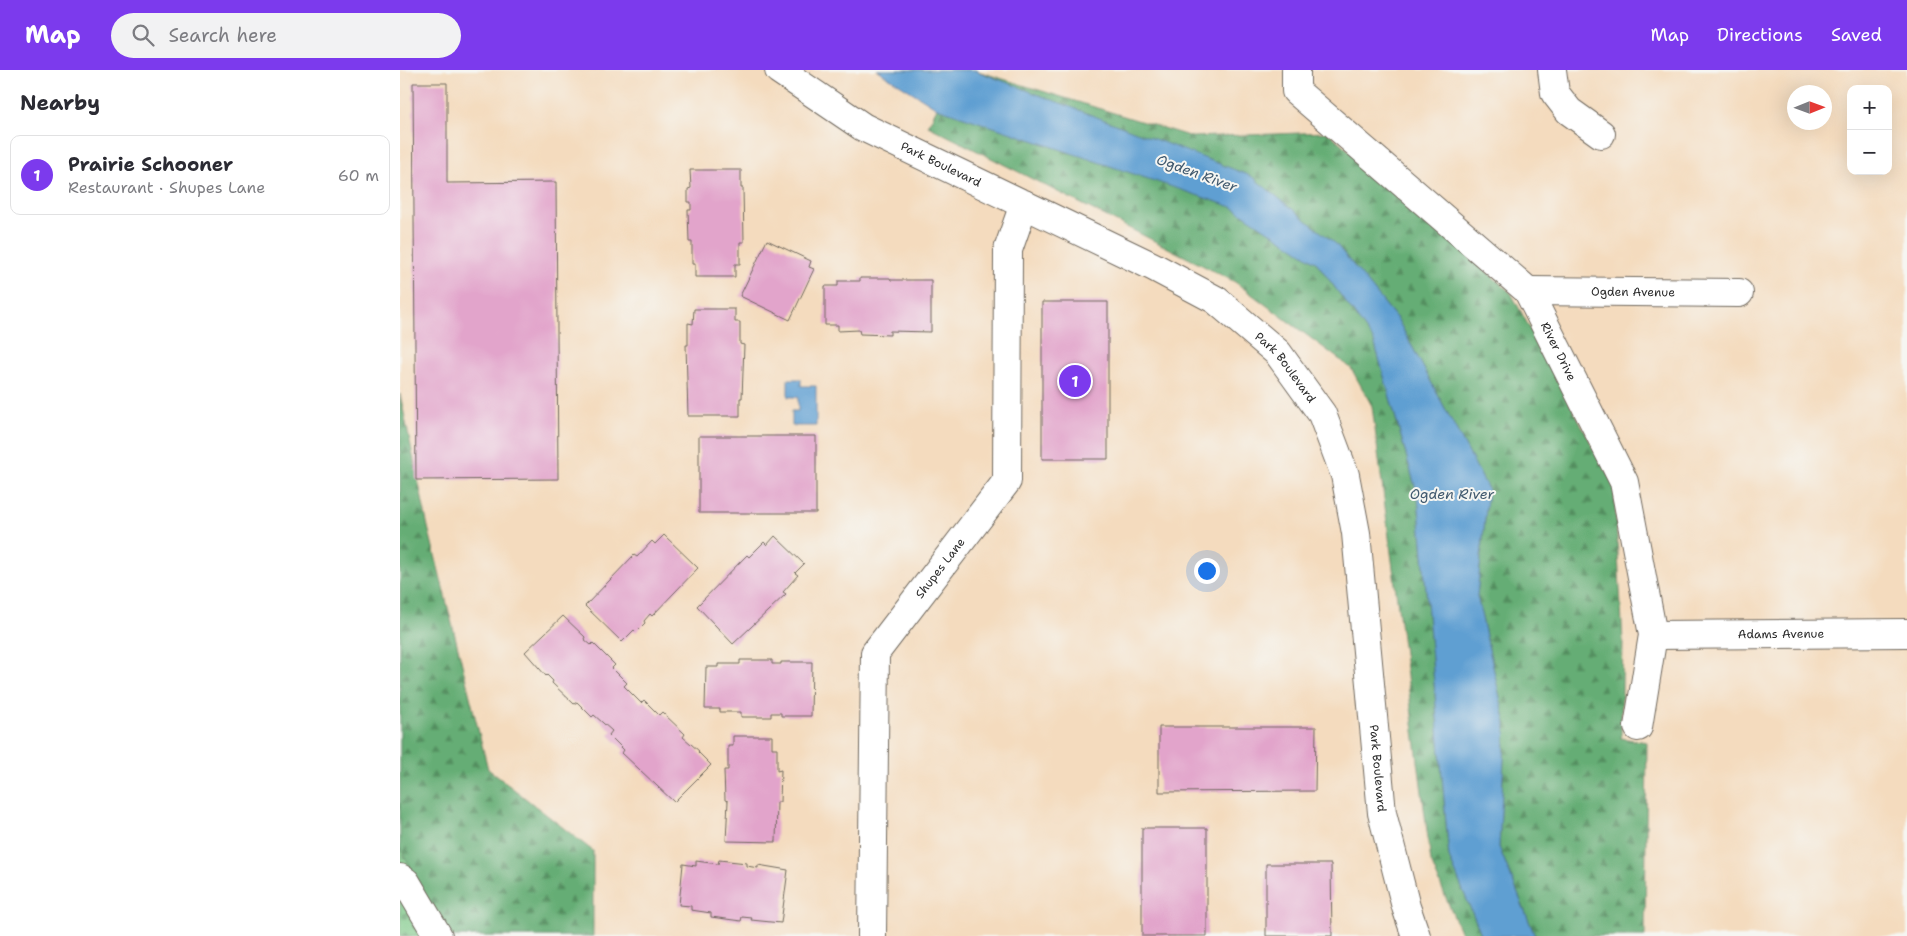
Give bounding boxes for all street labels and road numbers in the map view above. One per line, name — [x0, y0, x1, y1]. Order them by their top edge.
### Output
street label: Park Boulevard — [898, 138, 984, 191]
street label: Ogden Avenue — [1591, 284, 1675, 300]
street label: River Drive — [1537, 319, 1580, 384]
street label: Park Boulevard — [1251, 329, 1320, 406]
street label: Shupes Lane — [912, 534, 969, 602]
street label: Adams Avenue — [1738, 626, 1825, 642]
street label: Park Boulevard — [1366, 724, 1390, 813]

